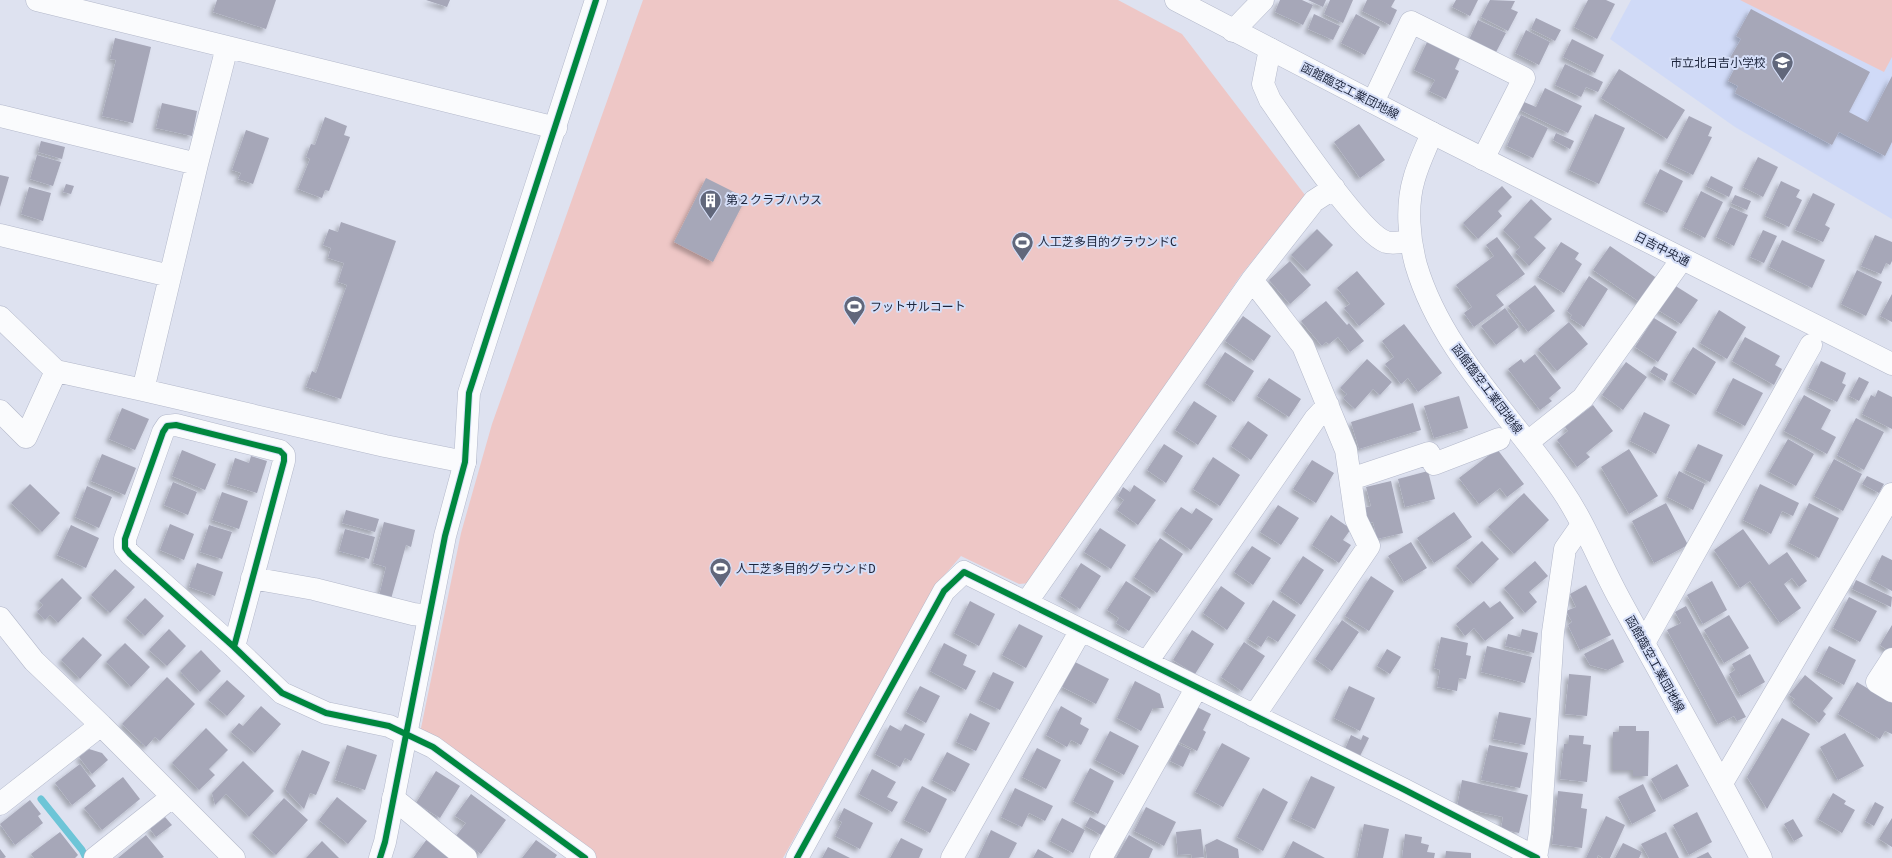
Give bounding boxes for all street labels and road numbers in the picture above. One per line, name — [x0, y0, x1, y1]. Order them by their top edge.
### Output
street label: 函館臨空工業団地線 — [1299, 60, 1401, 122]
street label: 日吉中央通 — [1632, 229, 1692, 269]
street label: 函館臨空工業団地線 — [1449, 342, 1525, 436]
street label: 函館臨空工業団地線 — [1623, 613, 1687, 715]

